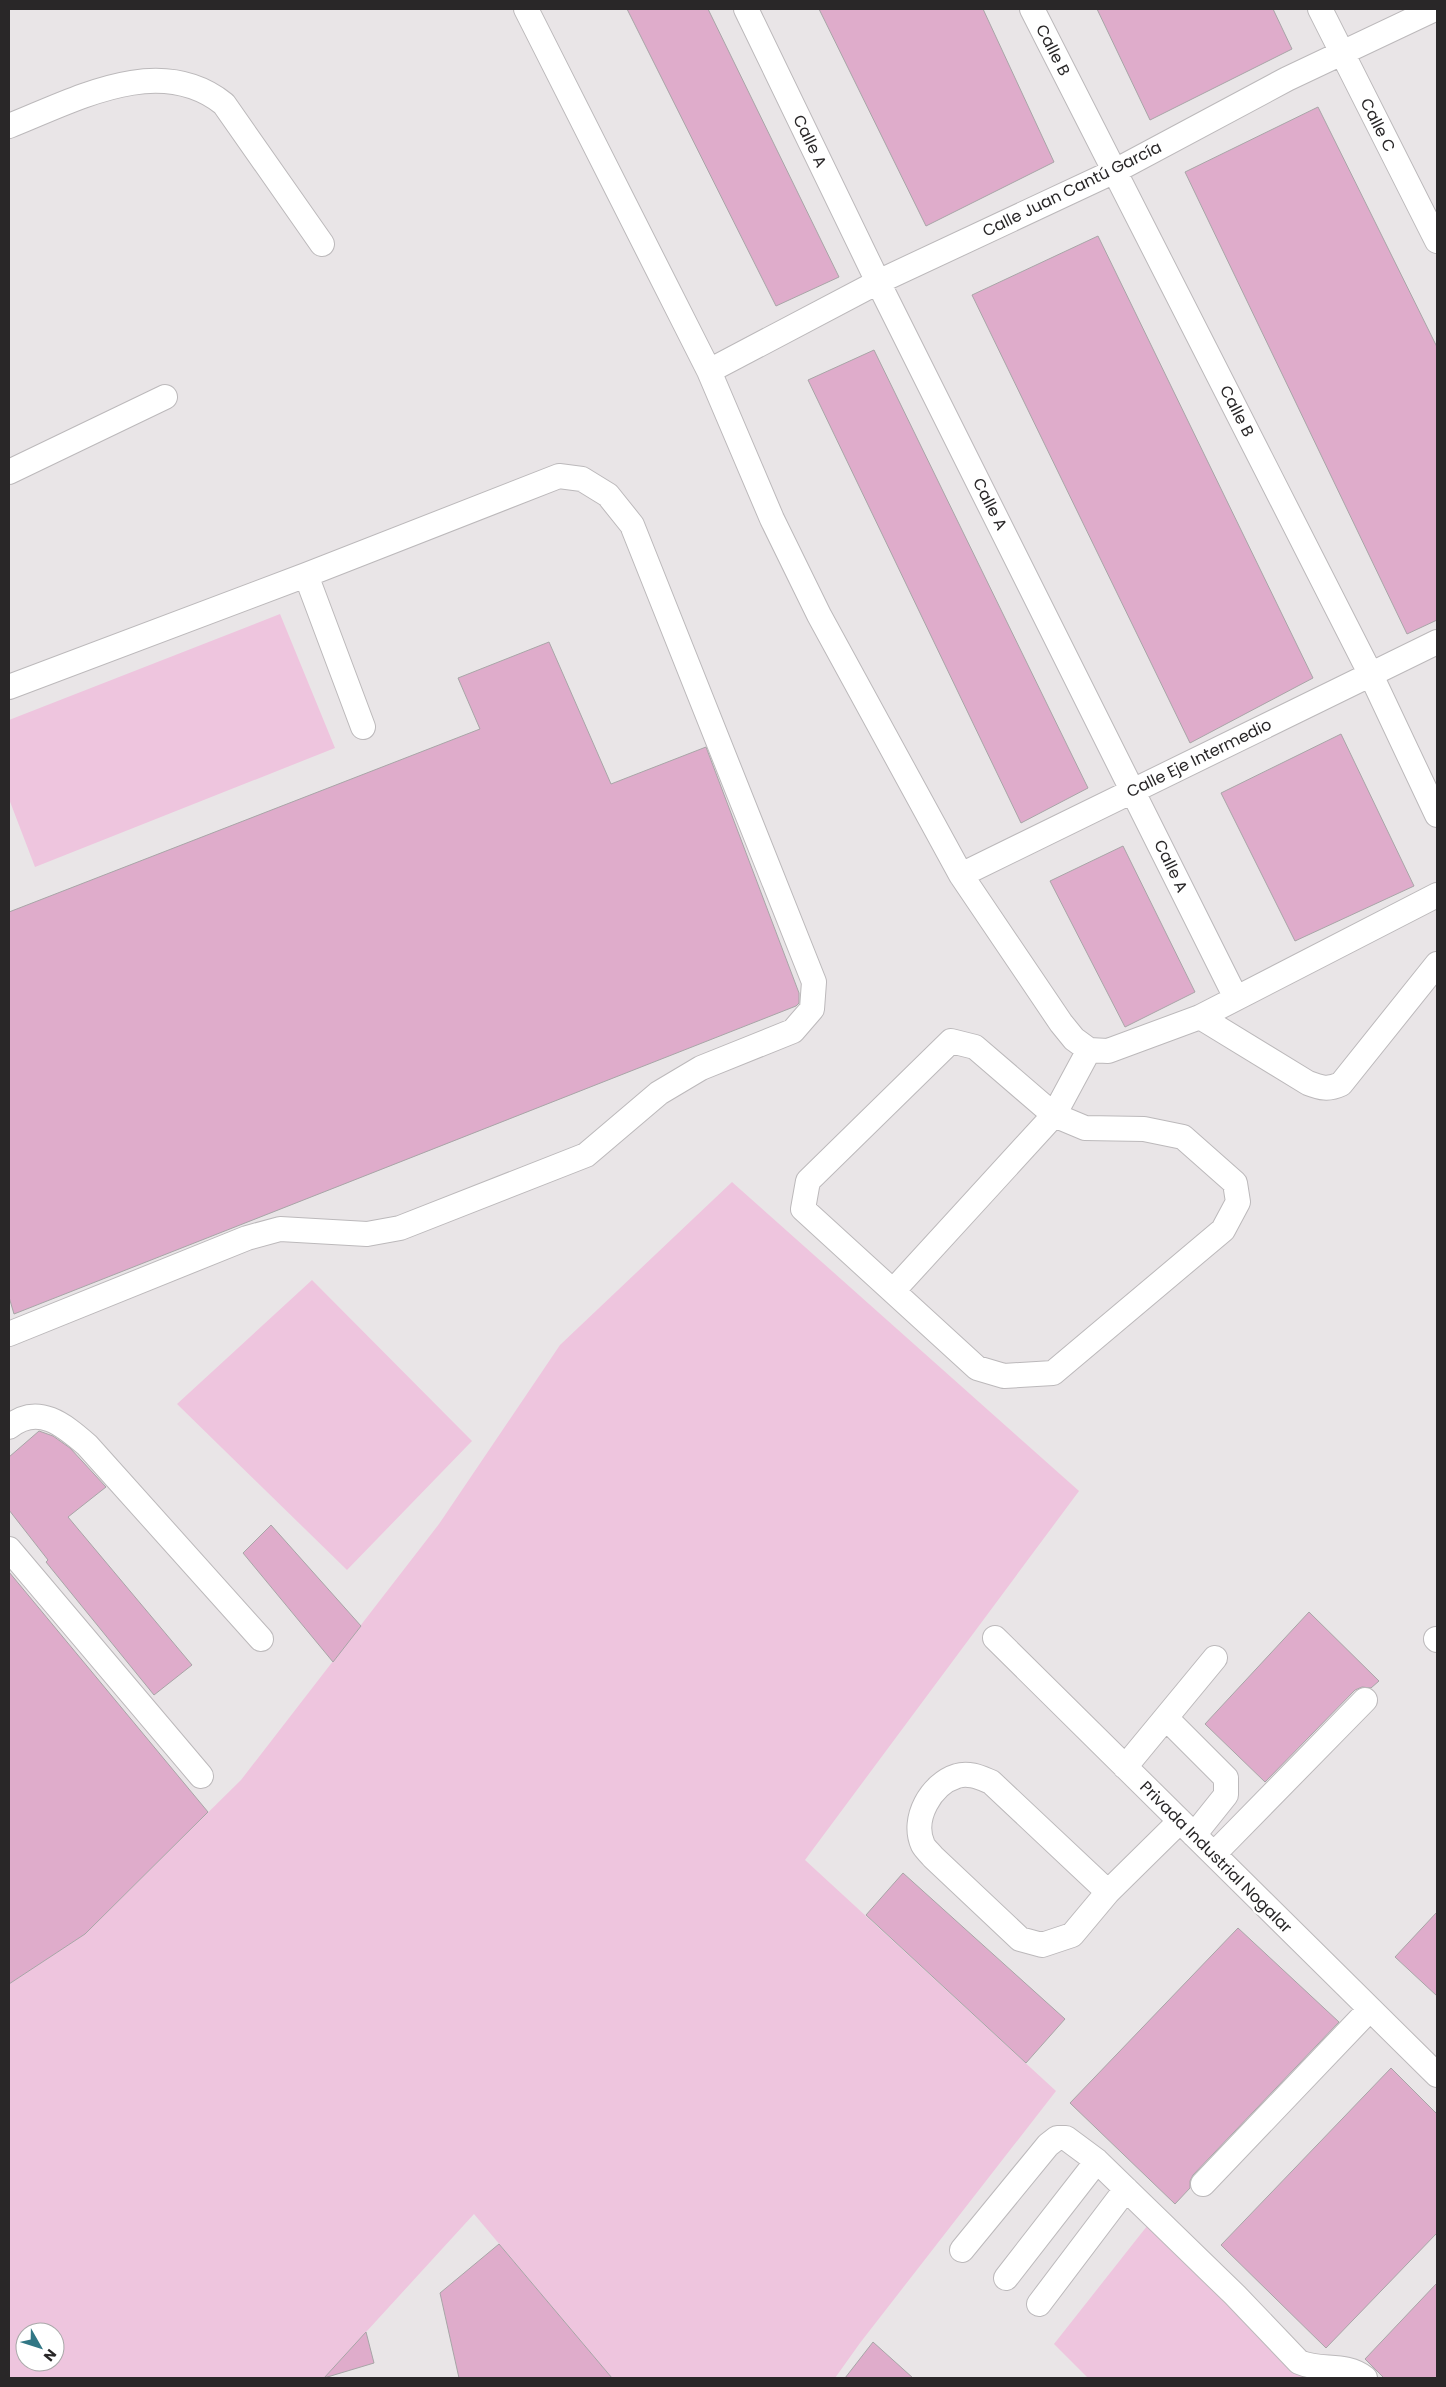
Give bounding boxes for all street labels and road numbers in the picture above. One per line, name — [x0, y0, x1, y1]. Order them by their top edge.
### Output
street label: Calle B — [1030, 20, 1076, 80]
street label: Calle C — [1355, 94, 1401, 156]
street label: Calle A — [787, 111, 833, 171]
street label: Calle Juan Cantú García — [979, 136, 1165, 242]
street label: Calle B — [1214, 381, 1260, 441]
street label: Calle A — [967, 474, 1013, 534]
street label: Calle Eje Intermedio — [1123, 713, 1275, 803]
street label: Calle A — [1148, 836, 1194, 896]
street label: Privada Industrial Nogalar — [1135, 1776, 1297, 1938]

